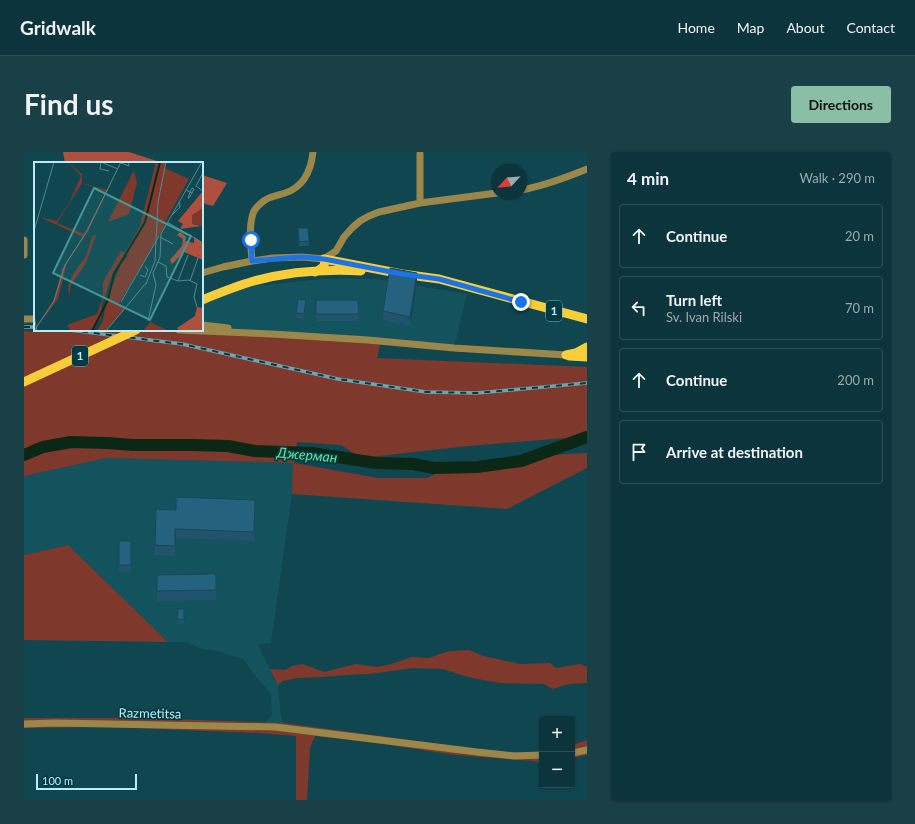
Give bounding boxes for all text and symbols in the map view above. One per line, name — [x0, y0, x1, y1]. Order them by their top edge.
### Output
text: Gridwalk — [20, 16, 96, 39]
text: Home — [677, 19, 715, 36]
text: Map — [737, 19, 764, 36]
text: About — [786, 19, 824, 36]
text: Contact — [846, 19, 895, 36]
button: Directions — [791, 86, 891, 123]
text: Find us — [24, 87, 114, 121]
inset map — [34, 162, 203, 331]
north arrow — [491, 164, 527, 200]
text: 4 min — [627, 168, 669, 189]
text: Walk · 290 m — [799, 170, 875, 186]
icon: ahead — [628, 225, 650, 247]
text: Continue — [666, 227, 727, 245]
text: 20 m — [845, 228, 874, 244]
route start — [242, 231, 260, 249]
text: Turn left — [666, 291, 722, 309]
route end — [512, 293, 530, 311]
icon: left — [628, 297, 650, 319]
text: 70 m — [845, 300, 874, 316]
road number: 1 — [546, 301, 562, 321]
text: Sv. Ivan Rilski — [666, 309, 742, 325]
road number: 1 — [72, 346, 88, 366]
icon: ahead — [628, 369, 650, 391]
text: Continue — [666, 371, 727, 389]
text: 200 m — [837, 372, 874, 388]
icon: arrive — [628, 441, 650, 463]
water label: Джерман — [275, 443, 338, 466]
text: Arrive at destination — [666, 443, 803, 461]
street label: Razmetitsa — [119, 704, 181, 722]
map controls — [539, 716, 575, 788]
button: + — [539, 716, 575, 752]
button: − — [539, 752, 575, 788]
scale bar — [36, 772, 137, 791]
text: 100 m — [42, 774, 73, 787]

